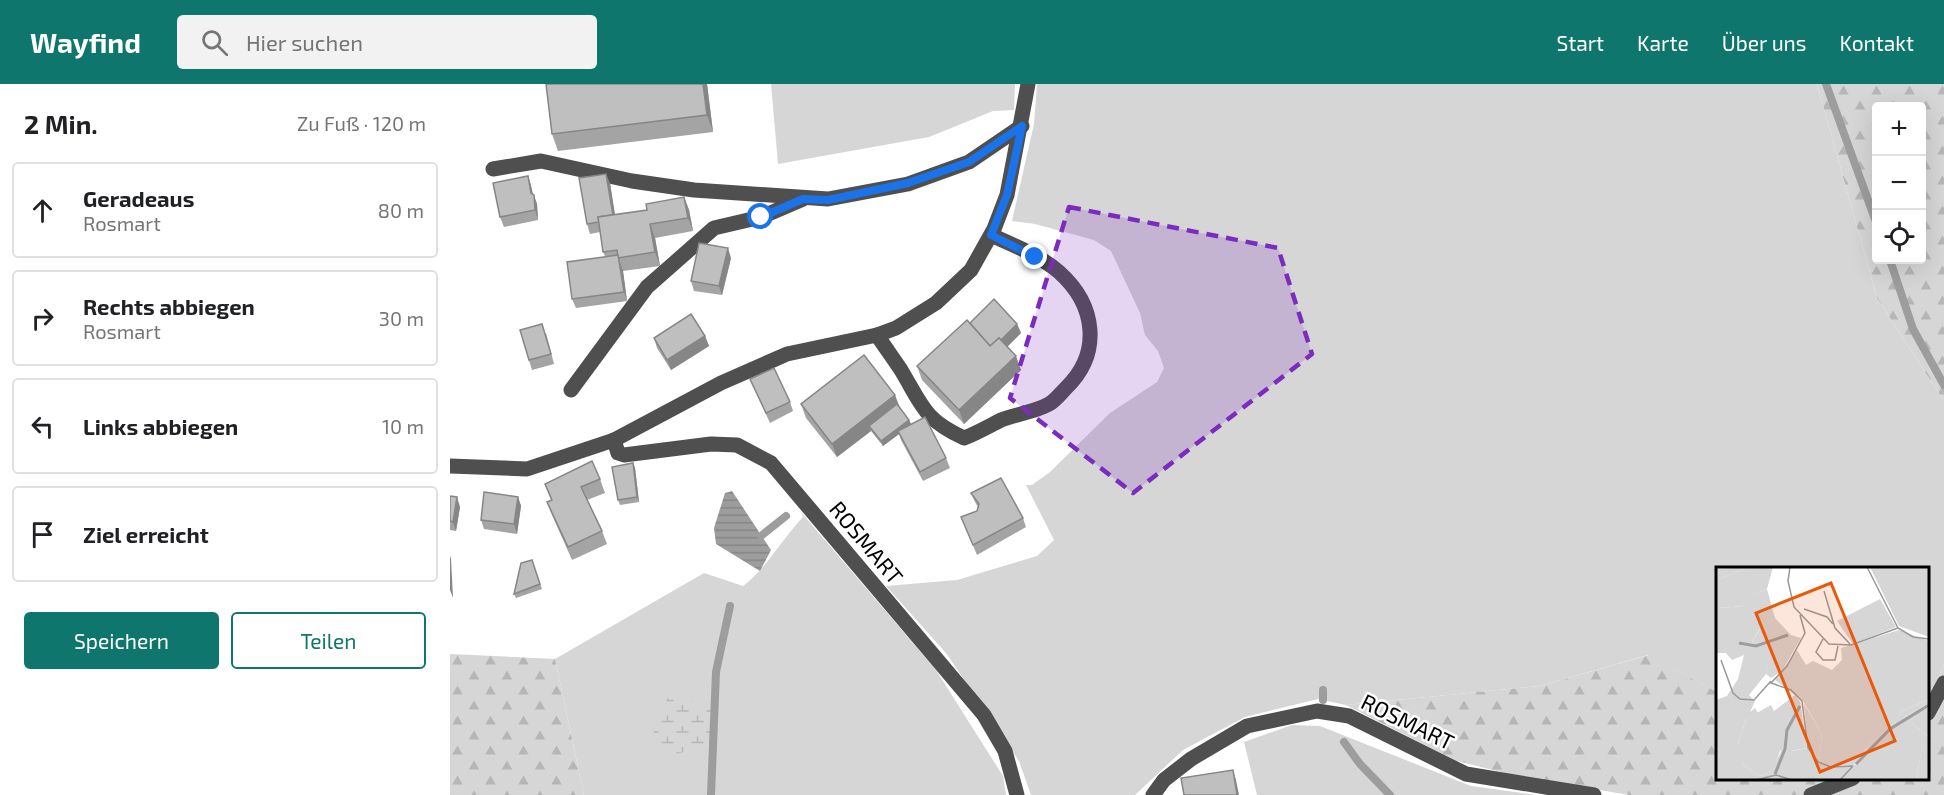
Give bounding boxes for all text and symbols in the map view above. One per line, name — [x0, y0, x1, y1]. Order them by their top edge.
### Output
search box — [177, 15, 597, 69]
text: Wayfind — [30, 25, 141, 59]
icon: search — [198, 26, 231, 59]
text: Hier suchen — [246, 29, 363, 55]
text: Start — [1557, 30, 1604, 55]
text: Karte — [1637, 30, 1689, 55]
text: Über uns — [1722, 30, 1807, 55]
text: Kontakt — [1840, 30, 1914, 55]
map controls — [1872, 102, 1926, 264]
button: + — [1872, 102, 1926, 156]
text: 2 Min. — [24, 108, 98, 139]
text: Zu Fuß · 120 m — [297, 111, 426, 135]
button: − — [1872, 156, 1926, 210]
text: Geradeaus — [83, 185, 194, 211]
icon: ahead — [26, 194, 59, 227]
text: 80 m — [378, 198, 424, 222]
route start — [747, 203, 773, 229]
button: locate — [1872, 210, 1926, 264]
text: Rosmart — [83, 211, 161, 235]
route end — [1021, 243, 1047, 269]
text: Rechts abbiegen — [83, 293, 255, 319]
icon: right — [26, 302, 59, 335]
text: 30 m — [379, 306, 424, 330]
text: Rosmart — [83, 319, 161, 343]
icon: left — [26, 410, 59, 443]
text: Links abbiegen — [83, 413, 238, 439]
text: 10 m — [382, 414, 424, 438]
street label: ROSMART — [825, 495, 909, 589]
icon: arrive — [26, 518, 59, 551]
text: Ziel erreicht — [83, 521, 209, 547]
inset map — [1716, 567, 1929, 780]
button: Speichern — [24, 612, 219, 669]
button: Teilen — [231, 612, 426, 669]
street label: ROSMART — [1357, 687, 1459, 755]

